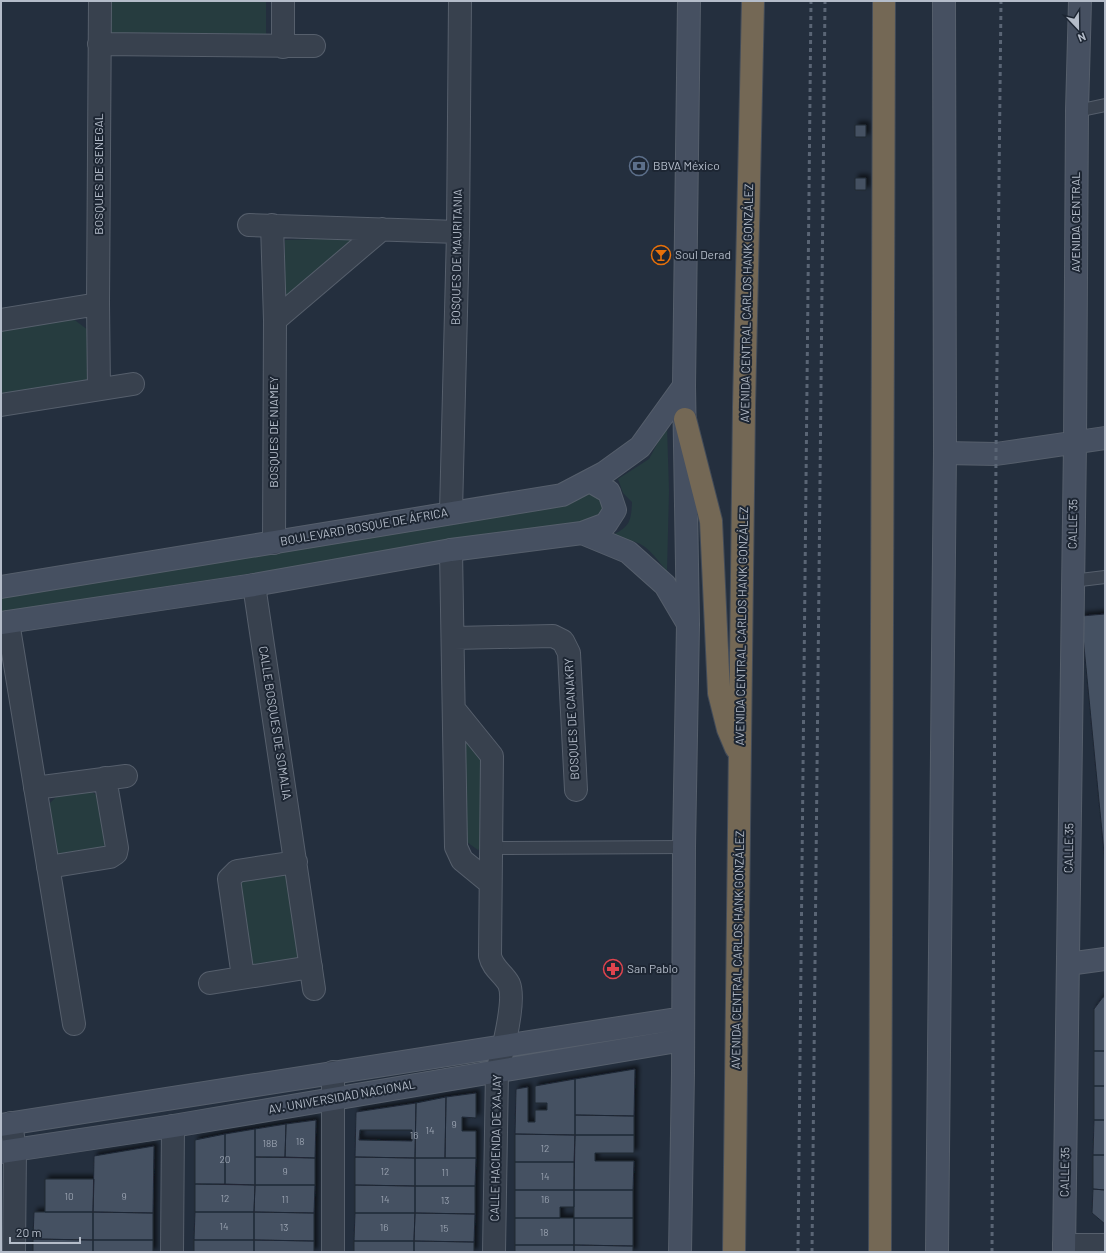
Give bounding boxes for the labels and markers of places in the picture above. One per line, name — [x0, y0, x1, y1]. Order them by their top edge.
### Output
bank icon: BBVA México — [628, 155, 650, 177]
place label: BBVA México — [653, 158, 720, 172]
bar icon: Soul Derad — [650, 244, 672, 266]
place label: Soul Derad — [675, 247, 731, 261]
pharmacy icon: San Pablo — [602, 958, 624, 980]
place label: San Pablo — [627, 961, 678, 975]

